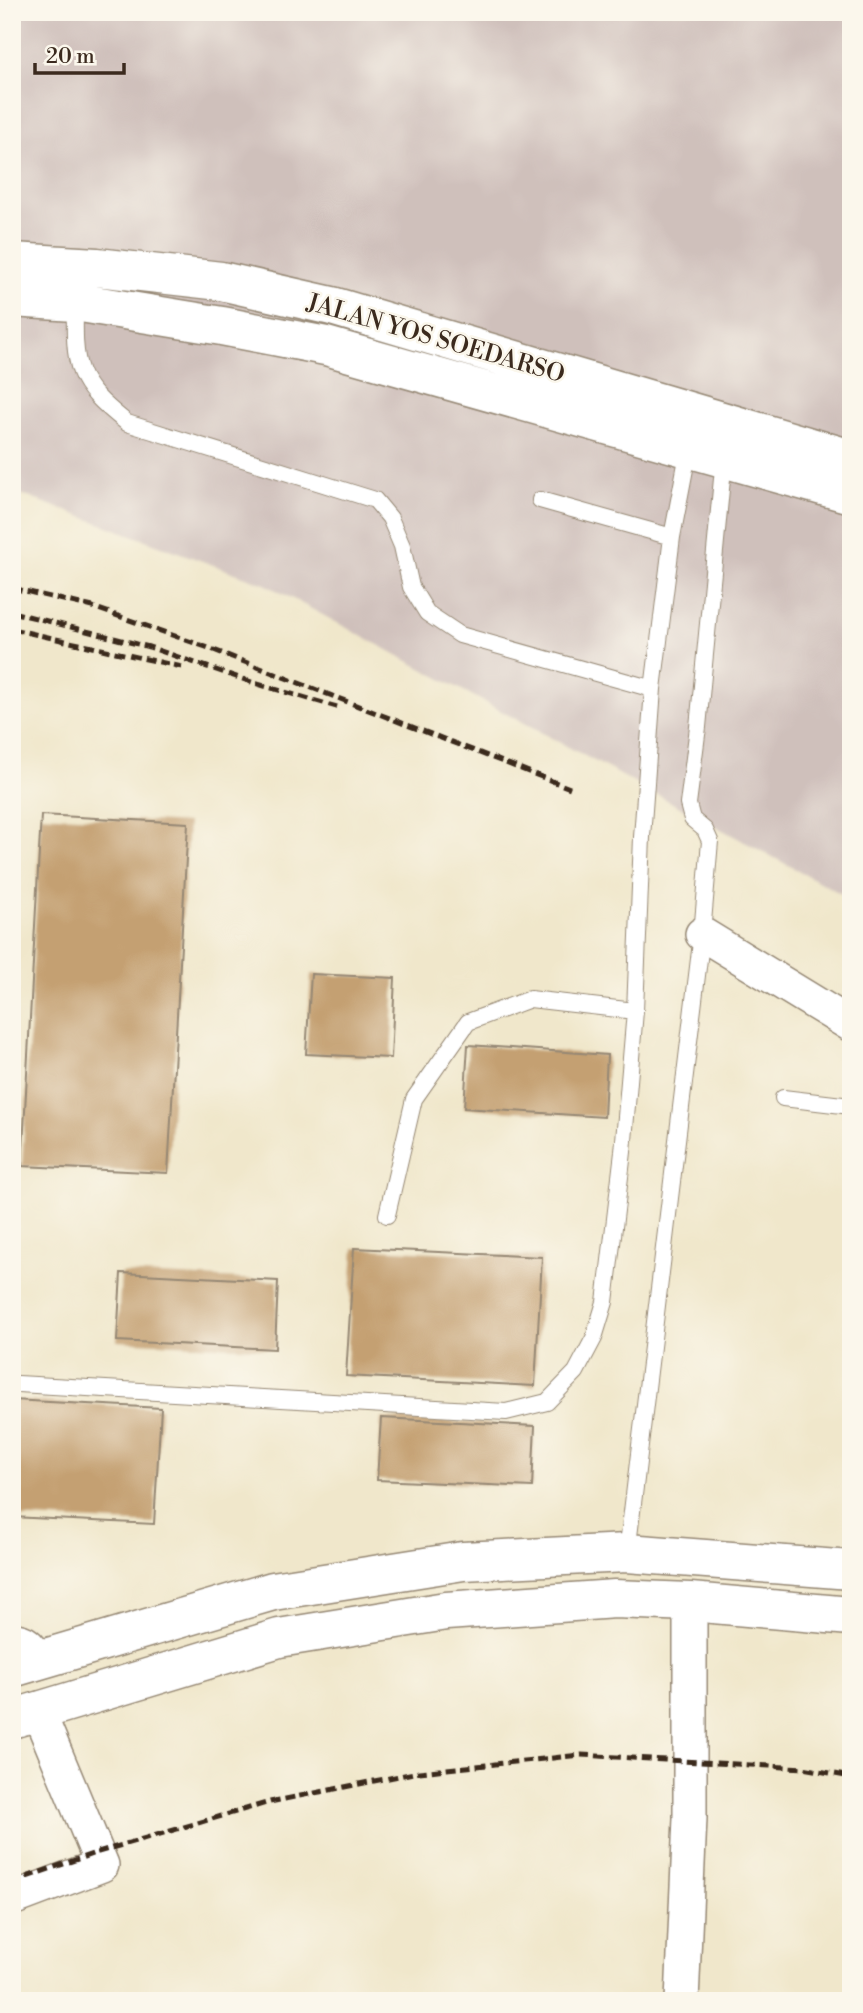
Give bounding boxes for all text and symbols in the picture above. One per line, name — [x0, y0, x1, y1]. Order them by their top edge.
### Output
scale bar — [35, 32, 124, 76]
text: 20 m — [46, 44, 95, 70]
street label: JALAN YOS SOEDARSO — [302, 288, 568, 390]

